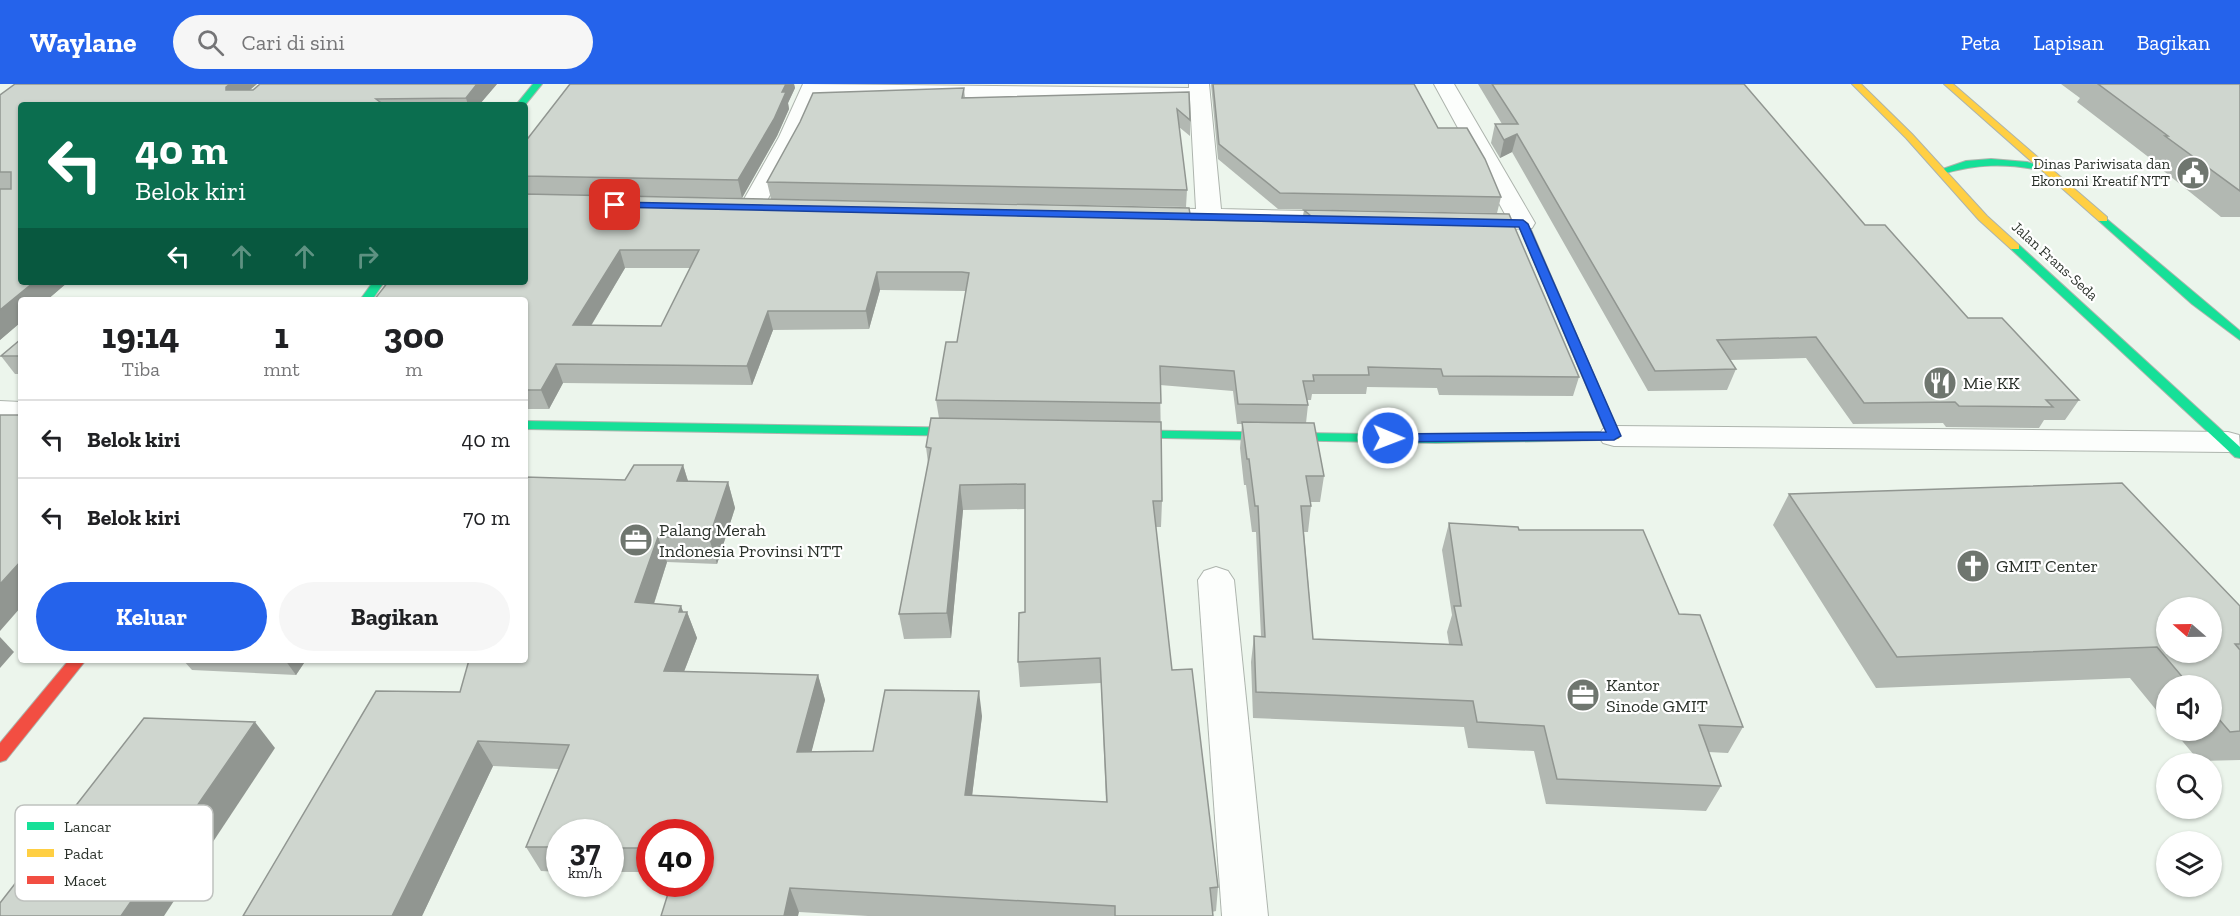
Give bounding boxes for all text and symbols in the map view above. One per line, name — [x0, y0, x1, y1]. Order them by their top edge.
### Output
search box — [173, 15, 593, 69]
text: Waylane — [30, 26, 137, 59]
icon: search — [194, 26, 227, 59]
text: Cari di sini — [242, 29, 345, 56]
text: Peta — [1961, 30, 2000, 55]
text: Lapisan — [2033, 30, 2104, 55]
text: Bagikan — [2137, 30, 2210, 55]
text: 40 m — [135, 124, 228, 175]
icon: left — [36, 126, 114, 204]
place label: Dinas Pariwisata dan Ekonomi Kreatif NTT — [2031, 155, 2170, 190]
public building icon: Dinas Pariwisata dan Ekonomi Kreatif NTT — [2175, 155, 2211, 191]
text: Belok kiri — [135, 175, 246, 207]
pin — [589, 179, 640, 230]
icon: arrive — [598, 188, 631, 221]
street label: Jalan Frans-Seda — [2008, 218, 2102, 304]
icon: left — [162, 240, 195, 273]
icon: ahead — [225, 240, 258, 273]
icon: ahead — [288, 240, 321, 273]
icon: right — [351, 240, 384, 273]
text: 19:14 — [102, 314, 180, 357]
text: 1 — [274, 314, 289, 357]
text: 300 — [383, 314, 444, 357]
text: Tiba — [122, 357, 160, 381]
text: mnt — [263, 357, 300, 381]
text: m — [405, 357, 422, 381]
restaurant icon: Mie KK — [1922, 365, 1958, 401]
place label: Mie KK — [1963, 372, 2020, 394]
position arrow — [1356, 406, 1420, 470]
icon: left — [36, 423, 69, 456]
text: Belok kiri — [87, 426, 180, 453]
text: 40 m — [461, 426, 510, 453]
icon: left — [36, 501, 69, 534]
text: Belok kiri — [87, 504, 180, 531]
text: 70 m — [463, 504, 510, 531]
place label: Palang Merah Indonesia Provinsi NTT — [659, 519, 843, 562]
office icon: Palang Merah Indonesia Provinsi NTT — [618, 522, 654, 558]
church icon: GMIT Center — [1955, 548, 1991, 584]
place label: GMIT Center — [1996, 555, 2098, 577]
button: Keluar — [36, 582, 267, 651]
button: Bagikan — [279, 582, 510, 651]
north arrow — [2156, 597, 2222, 663]
map controls — [2156, 597, 2222, 897]
place label: Kantor Sinode GMIT — [1606, 674, 1708, 717]
button: sound — [2156, 675, 2222, 741]
office icon: Kantor Sinode GMIT — [1565, 677, 1601, 713]
button: search — [2156, 753, 2222, 819]
legend — [15, 805, 213, 901]
text: Lancar — [64, 817, 112, 836]
speed limit sign: 40 — [636, 819, 714, 897]
button: layers — [2156, 831, 2222, 897]
text: 37 — [570, 833, 600, 869]
text: Padat — [64, 844, 103, 863]
text: km/h — [568, 864, 602, 882]
text: Macet — [64, 871, 107, 890]

